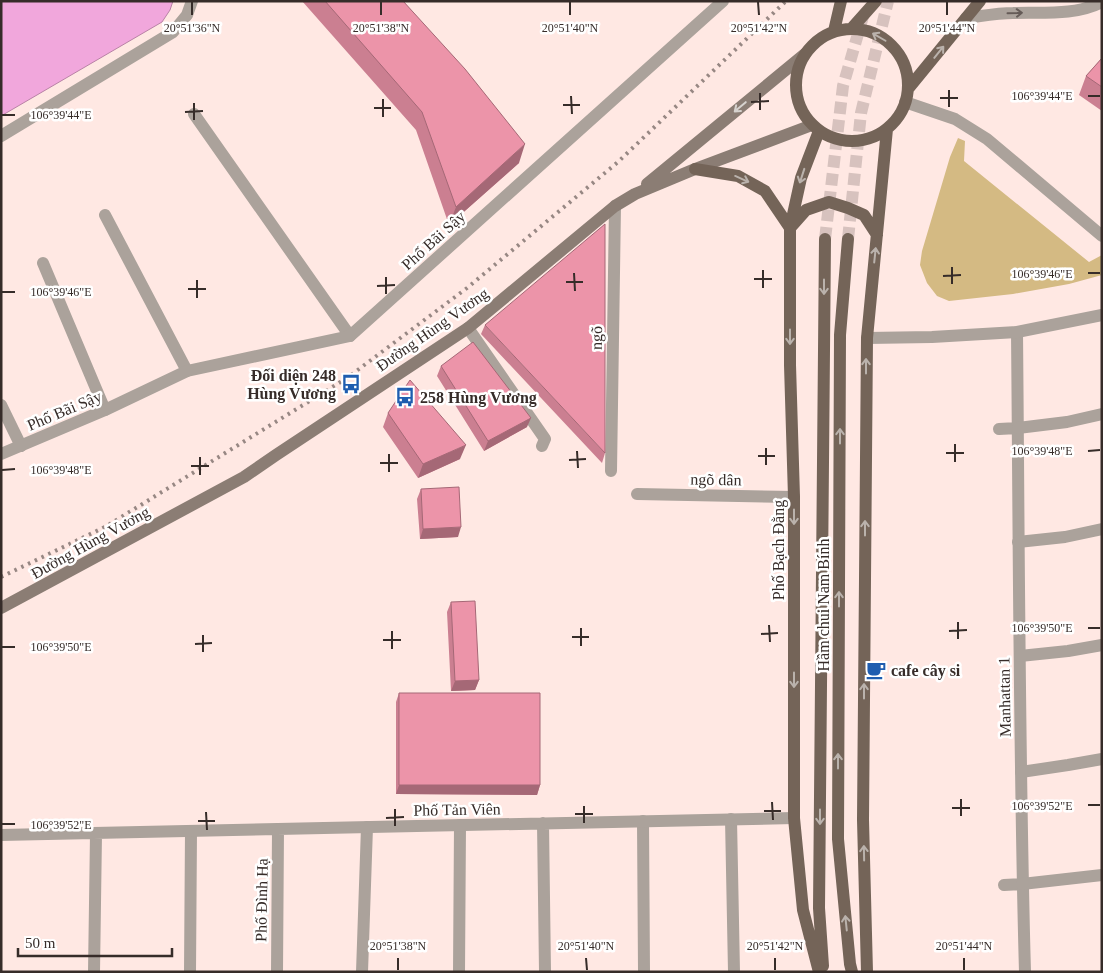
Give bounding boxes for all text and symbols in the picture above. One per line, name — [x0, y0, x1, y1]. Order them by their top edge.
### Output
one-way arrow — [1007, 9, 1023, 18]
text: 20°51'36"N — [164, 21, 221, 35]
text: 20°51'38"N — [353, 21, 410, 35]
text: 20°51'40"N — [542, 21, 599, 35]
text: 20°51'42"N — [731, 21, 788, 35]
text: 20°51'44"N — [919, 21, 976, 35]
one-way arrow — [873, 31, 887, 41]
one-way arrow — [933, 45, 944, 58]
text: 106°39'44"E — [1011, 89, 1073, 103]
one-way arrow — [734, 102, 747, 113]
text: 106°39'44"E — [30, 108, 92, 122]
one-way arrow — [797, 168, 806, 184]
one-way arrow — [735, 175, 750, 185]
street label: Phố Bãi Sậy — [398, 208, 469, 274]
one-way arrow — [870, 247, 880, 263]
text: 106°39'46"E — [1011, 267, 1073, 281]
one-way arrow — [819, 279, 829, 295]
street label: Đường Hùng Vương — [373, 284, 492, 375]
text: 106°39'46"E — [30, 285, 92, 299]
street label: ngõ — [588, 326, 606, 350]
one-way arrow — [785, 329, 795, 345]
one-way arrow — [861, 358, 871, 374]
place label: Đối diện 248 Hùng Vương — [247, 367, 336, 403]
bus stop icon: Đối diện 248 Hùng Vương — [340, 373, 362, 395]
bus stop icon: 258 Hùng Vương — [394, 386, 416, 408]
street label: Phố Bãi Sậy — [24, 387, 104, 435]
place label: 258 Hùng Vương — [420, 389, 537, 407]
one-way arrow — [835, 429, 845, 445]
text: 106°39'48"E — [1011, 444, 1073, 458]
text: 106°39'48"E — [30, 463, 92, 477]
street label: ngõ dân — [690, 471, 742, 489]
street label: Phố Bạch Đằng — [770, 500, 788, 600]
street label: Đường Hùng Vương — [28, 503, 153, 583]
one-way arrow — [789, 509, 799, 525]
one-way arrow — [860, 520, 870, 536]
street label: Hầm chui Nam Bính — [815, 539, 832, 671]
one-way arrow — [834, 591, 844, 608]
text: 106°39'50"E — [1011, 621, 1073, 635]
text: 106°39'50"E — [30, 640, 92, 654]
street label: Manhattan 1 — [995, 657, 1014, 737]
cafe icon: cafe cây si — [865, 659, 887, 681]
place label: cafe cây si — [891, 662, 961, 680]
one-way arrow — [789, 672, 799, 688]
one-way arrow — [859, 683, 869, 699]
one-way arrow — [833, 754, 843, 770]
text: 106°39'52"E — [1011, 799, 1073, 813]
street label: Phố Tản Viên — [413, 800, 501, 819]
one-way arrow — [815, 809, 825, 825]
text: 106°39'52"E — [30, 818, 92, 832]
one-way arrow — [859, 845, 869, 862]
street label: Phố Đình Hạ — [252, 858, 271, 942]
one-way arrow — [841, 916, 851, 932]
scale bar — [18, 926, 171, 958]
text: 50 m — [25, 935, 56, 951]
text: 20°51'38"N — [370, 939, 427, 953]
text: 20°51'40"N — [558, 939, 615, 953]
text: 20°51'42"N — [747, 939, 804, 953]
text: 20°51'44"N — [936, 939, 993, 953]

